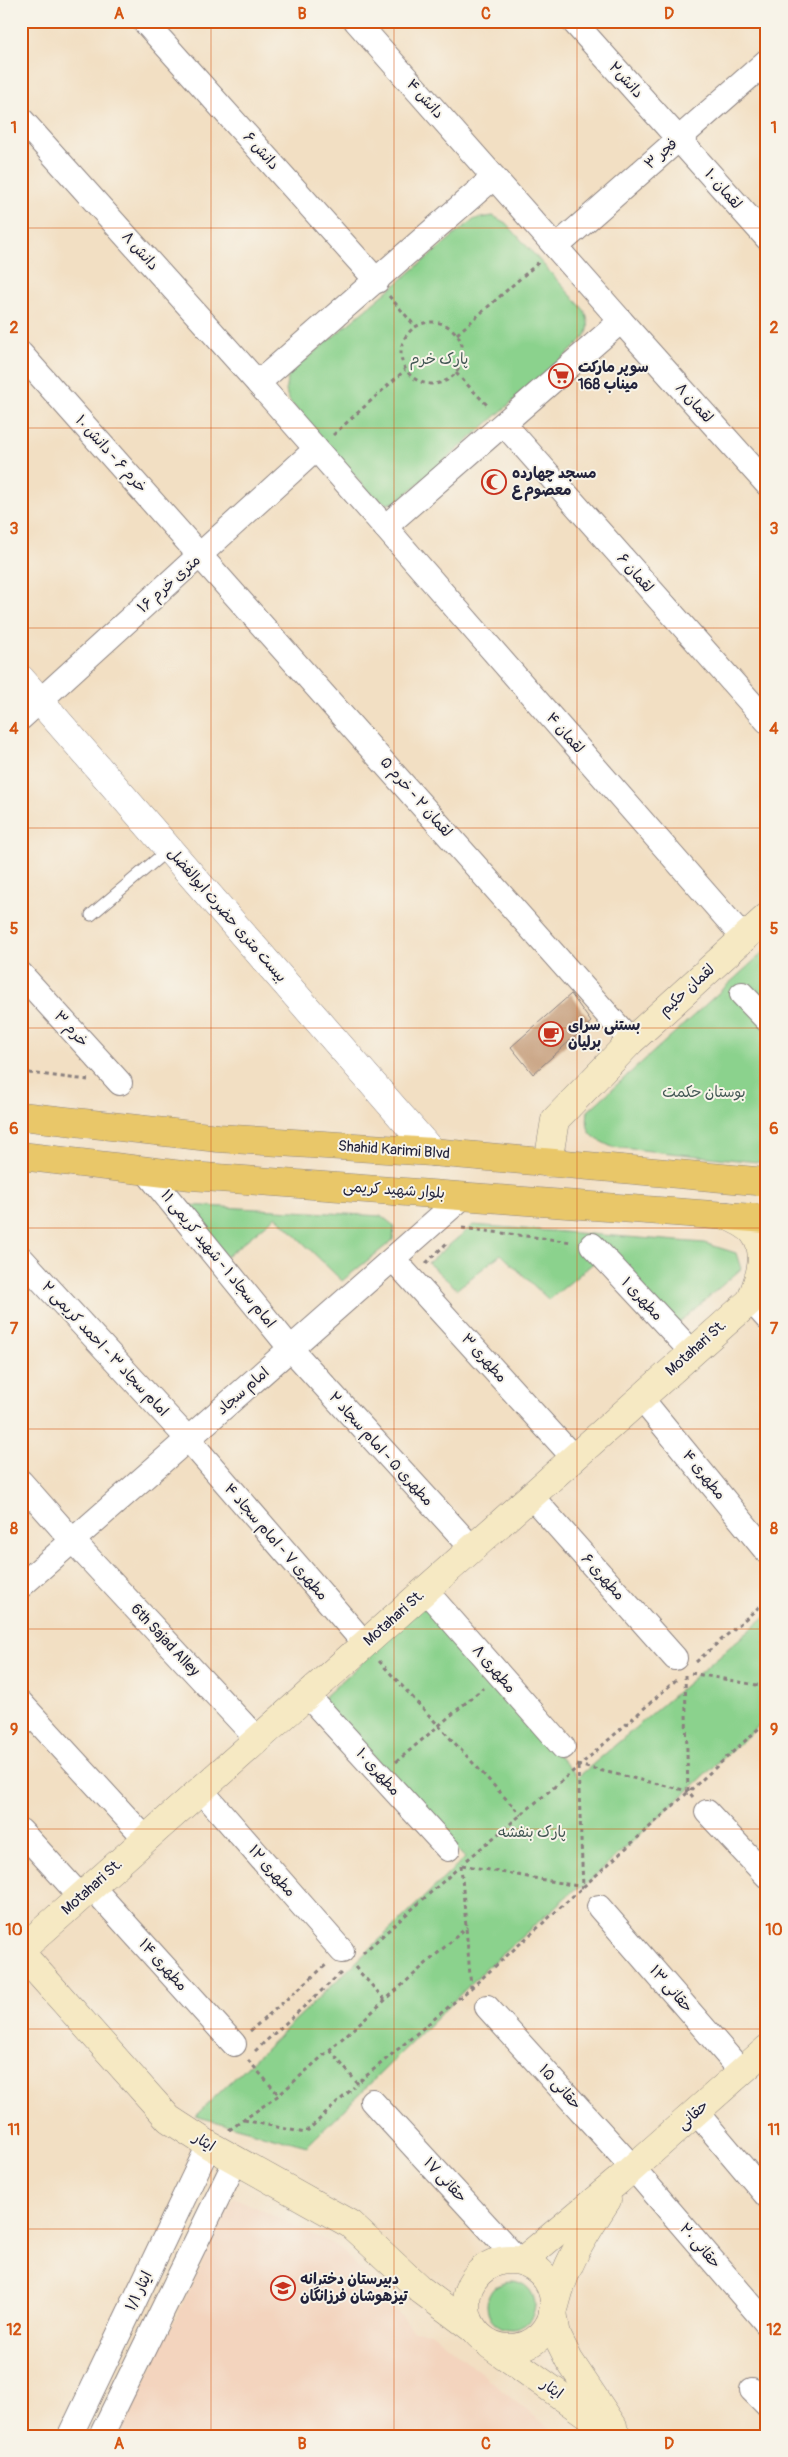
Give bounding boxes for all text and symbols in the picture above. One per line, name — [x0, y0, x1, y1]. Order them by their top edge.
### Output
text: A — [114, 4, 125, 24]
text: B — [297, 4, 307, 24]
text: C — [481, 4, 491, 24]
text: D — [664, 4, 674, 24]
street label: دانش۲ — [605, 58, 647, 102]
street label: دانش ۴ — [402, 75, 448, 123]
text: 1 — [11, 118, 17, 138]
text: 1 — [771, 118, 777, 138]
street label: دانش ۶ — [239, 128, 283, 174]
street label: فجر ۳ — [640, 134, 682, 174]
street label: لقمان ۱۰ — [700, 165, 746, 213]
street label: دانش ۸ — [117, 227, 163, 275]
text: 2 — [10, 318, 19, 338]
text: 2 — [770, 318, 779, 338]
park label: پارک خرم — [410, 350, 468, 371]
place label: سوپر مارکت میناب 168 — [578, 358, 649, 394]
supermarket icon: سوپر مارکت میناب 168 — [548, 363, 574, 389]
street label: لقمان ۸ — [671, 379, 717, 427]
street label: خرم ۶ - دانش ۱۰ — [70, 411, 151, 498]
place label: مسجد چهارده معصوم ع — [512, 464, 597, 501]
mosque icon: مسجد چهارده معصوم ع — [481, 469, 507, 495]
text: 3 — [10, 519, 19, 539]
text: 3 — [770, 519, 779, 539]
street label: لقمان ۶ — [613, 549, 657, 597]
street label: ۱۶ متری خرم — [133, 551, 206, 619]
street label: لقمان ۴ — [542, 709, 588, 757]
text: 4 — [9, 719, 19, 739]
text: 4 — [769, 719, 779, 739]
street label: لقمان ۲ - خرم ۵ — [374, 753, 456, 842]
street label: بیست متری حضرت ابوالفضل — [163, 844, 291, 986]
text: 5 — [10, 919, 19, 939]
text: 5 — [770, 919, 779, 939]
street label: لقمان حکیم — [655, 960, 720, 1021]
street label: خرم ۳ — [48, 1007, 92, 1052]
place label: بستنی سرای برلیان — [568, 1016, 640, 1052]
cafe icon: بستنی سرای برلیان — [538, 1021, 564, 1047]
park label: بوستان حکمت — [662, 1083, 746, 1102]
text: 6 — [9, 1119, 19, 1139]
text: 6 — [769, 1119, 779, 1139]
street label: Shahid Karimi Blvd — [337, 1137, 451, 1163]
street label: بلوار شهید کریمی — [342, 1177, 446, 1203]
street label: امام سجاد ۱ - شهید کریمی ۱۱ — [155, 1186, 280, 1333]
street label: مطهری ۱ — [617, 1273, 667, 1325]
street label: امام سجاد ۳ - احمد کریمی ۲ — [37, 1277, 173, 1421]
street label: Motahari St. — [662, 1316, 730, 1380]
text: 7 — [10, 1319, 19, 1339]
text: 7 — [770, 1319, 779, 1339]
street label: مطهری ۳ — [457, 1330, 511, 1386]
street label: امام سجاد — [213, 1363, 274, 1420]
street label: مطهری ۵ - امام سجاد ۲ — [324, 1388, 437, 1511]
street label: مطهری ۴ — [678, 1446, 730, 1504]
street label: مطهری ۷ - امام سجاد ۴ — [219, 1480, 332, 1605]
text: 8 — [10, 1519, 18, 1539]
text: 8 — [770, 1519, 778, 1539]
street label: مطهری ۶ — [577, 1550, 629, 1604]
street label: Motahari St. — [360, 1586, 428, 1650]
street label: 6th Sajad Alley — [127, 1600, 204, 1681]
street label: مطهری ۸ — [468, 1641, 520, 1697]
text: 9 — [10, 1720, 18, 1740]
text: 9 — [770, 1720, 778, 1740]
street label: مطهری ۱۰ — [352, 1744, 404, 1800]
park label: پارک بنفشه — [498, 1823, 566, 1842]
street label: مطهری ۱۲ — [244, 1841, 300, 1901]
street label: Motahari St. — [58, 1855, 126, 1919]
text: 10 — [5, 1920, 23, 1940]
text: 10 — [765, 1920, 783, 1940]
street label: مطهری ۱۴ — [135, 1935, 191, 1995]
street label: حقانی ۱۳ — [645, 1961, 697, 2017]
street label: حقانی ۱۵ — [535, 2060, 585, 2114]
street label: حقانی — [673, 2096, 713, 2134]
text: 11 — [8, 2120, 20, 2140]
text: 11 — [768, 2120, 780, 2140]
street label: ایثار — [189, 2127, 219, 2156]
street label: حقانی ۱۷ — [419, 2153, 471, 2207]
street label: حقانی ۲۰ — [675, 2219, 725, 2273]
street label: ایثار ۱/۱ — [121, 2268, 157, 2314]
place label: دبیرستان دخترانه تیزهوشان فرزانگان — [300, 2270, 408, 2306]
school or university icon: دبیرستان دخترانه تیزهوشان فرزانگان — [270, 2275, 296, 2301]
text: 12 — [6, 2320, 22, 2340]
text: 12 — [766, 2320, 782, 2340]
street label: ایثار — [537, 2374, 567, 2403]
text: A — [114, 2434, 125, 2454]
text: B — [297, 2434, 307, 2454]
text: C — [481, 2434, 491, 2454]
text: D — [664, 2434, 674, 2454]

